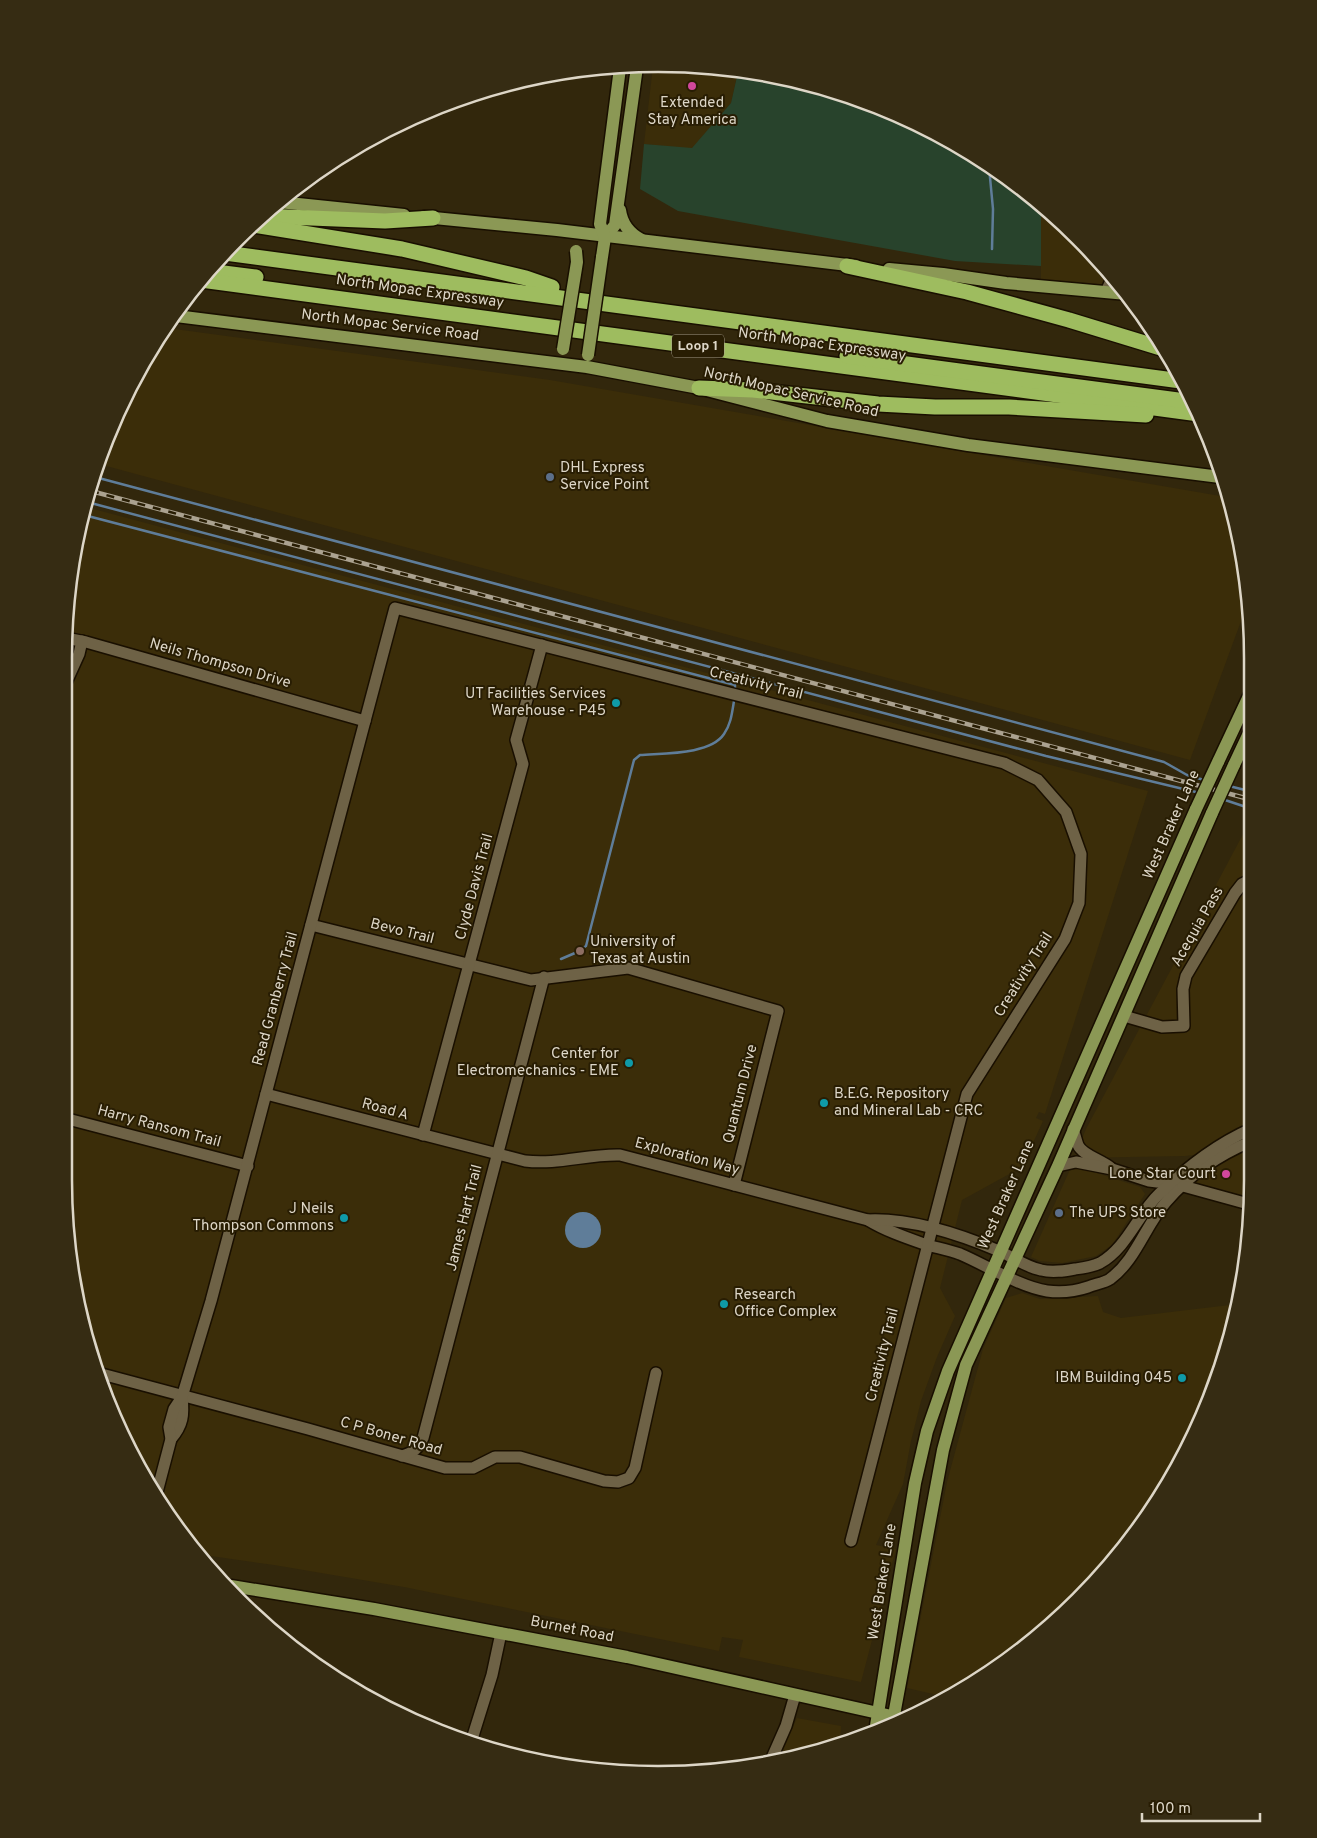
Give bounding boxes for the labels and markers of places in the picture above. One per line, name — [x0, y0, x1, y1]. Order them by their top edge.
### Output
marker: Extended Stay America — [686, 80, 698, 92]
place label: Extended Stay America — [647, 94, 737, 130]
place label: DHL Express Service Point — [560, 459, 649, 495]
marker: DHL Express Service Point — [544, 471, 556, 483]
place label: UT Facilities Services Warehouse - P45 — [465, 685, 606, 721]
marker: UT Facilities Services Warehouse - P45 — [610, 697, 622, 709]
place label: University of Texas at Austin — [590, 933, 690, 969]
marker: University of Texas at Austin — [574, 945, 586, 957]
place label: Center for Electromechanics - EME — [457, 1045, 619, 1081]
marker: Center for Electromechanics - EME — [623, 1057, 635, 1069]
place label: B.E.G. Repository and Mineral Lab - CRC — [834, 1085, 983, 1121]
marker: B.E.G. Repository and Mineral Lab - CRC — [818, 1097, 830, 1109]
place label: Lone Star Court — [1109, 1165, 1216, 1184]
marker: Lone Star Court — [1220, 1168, 1232, 1180]
place label: J Neils Thompson Commons — [192, 1200, 334, 1236]
place label: The UPS Store — [1069, 1204, 1166, 1223]
marker: The UPS Store — [1053, 1207, 1065, 1219]
marker: J Neils Thompson Commons — [338, 1212, 350, 1224]
place label: Research Office Complex — [734, 1286, 837, 1322]
marker: Research Office Complex — [718, 1298, 730, 1310]
place label: IBM Building 045 — [1055, 1369, 1172, 1388]
marker: IBM Building 045 — [1176, 1372, 1188, 1384]

